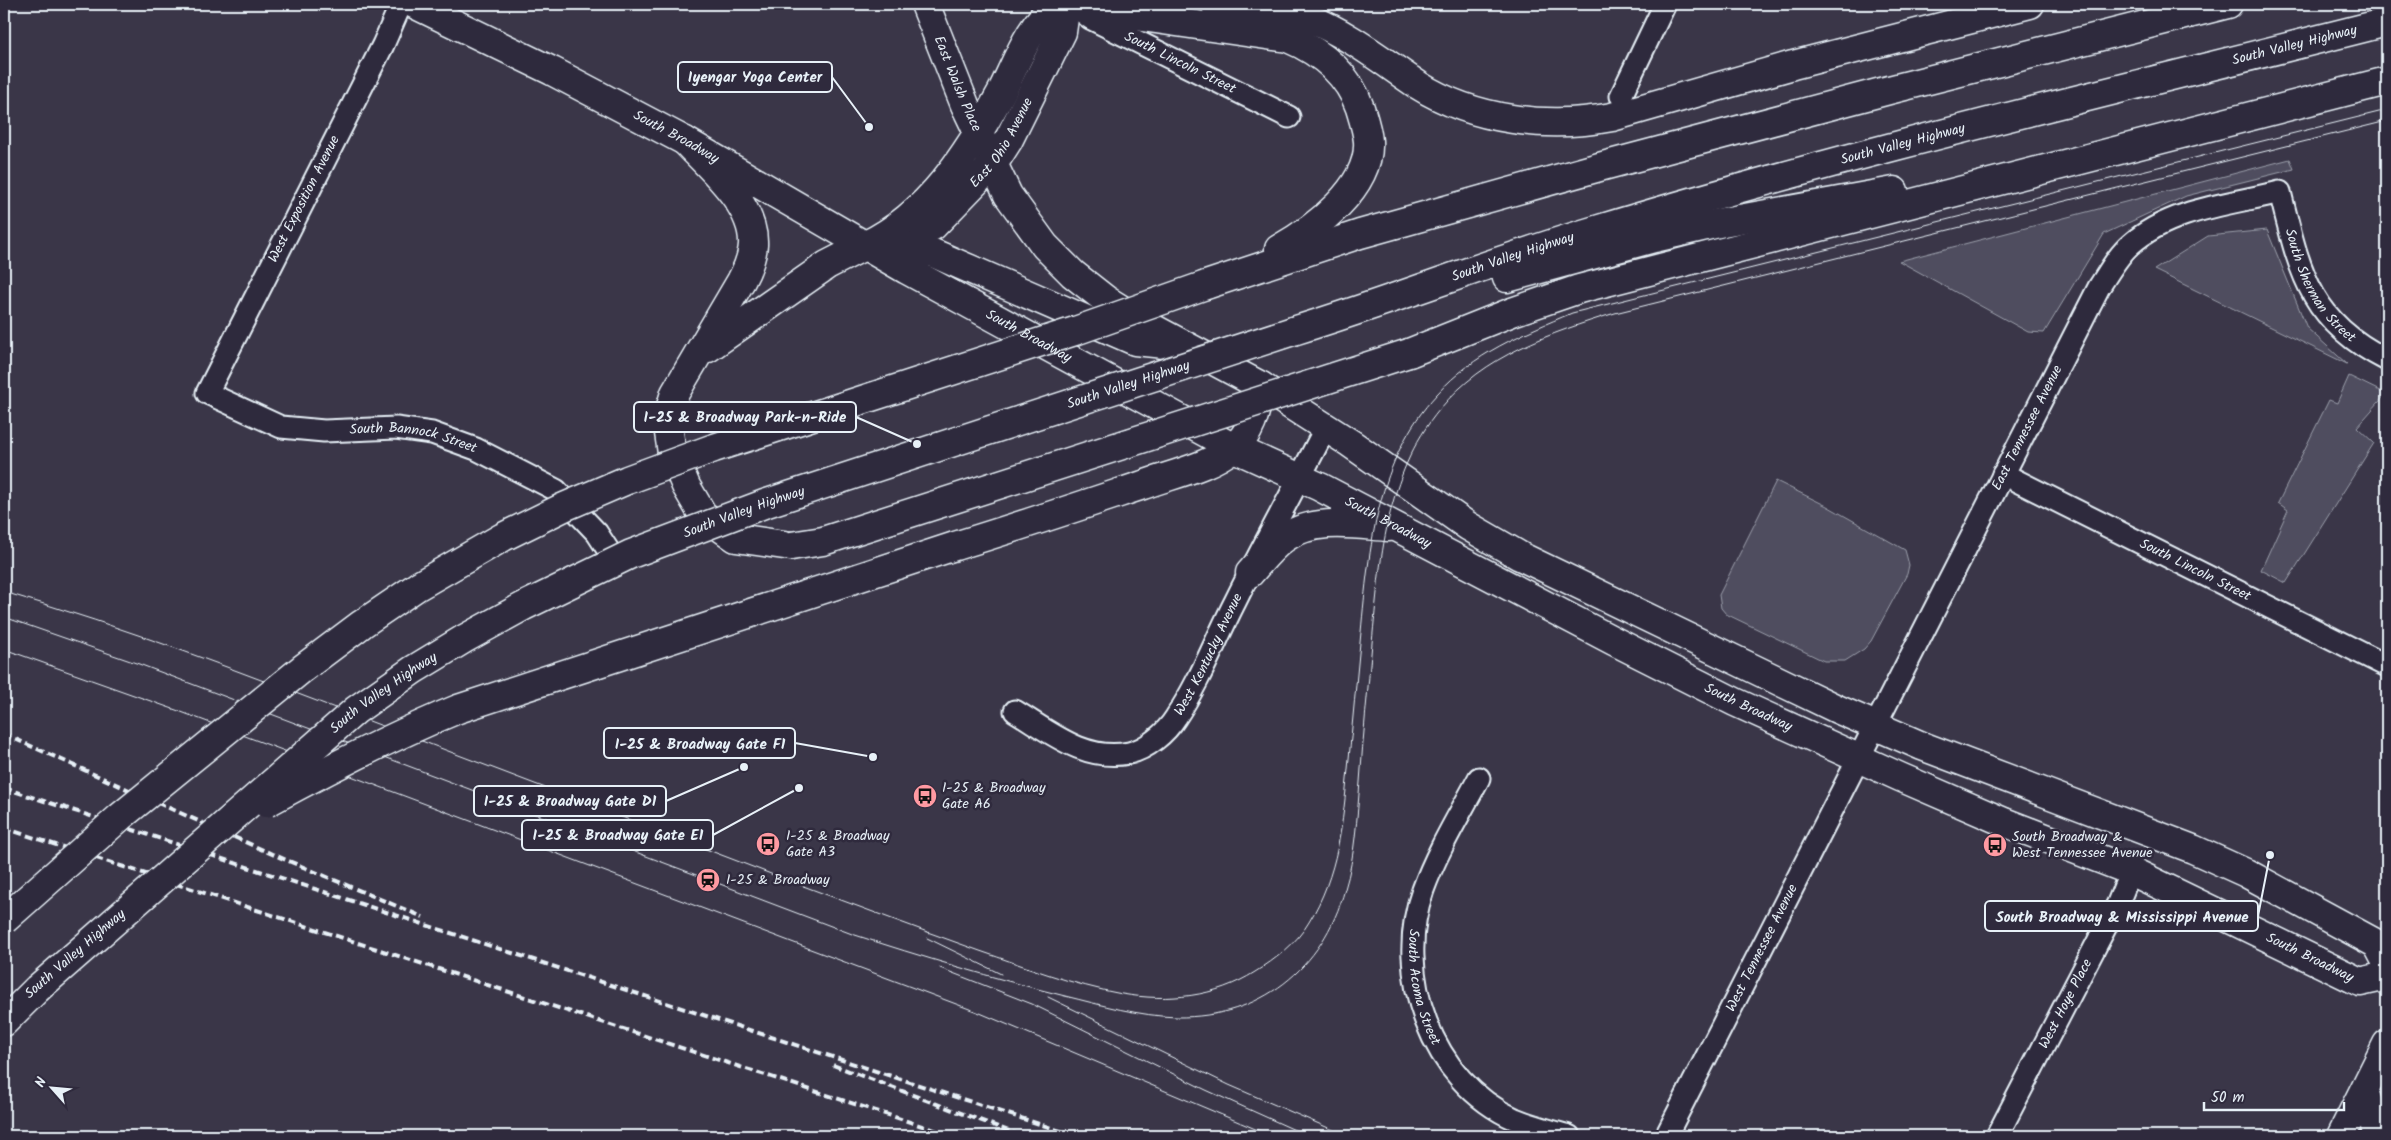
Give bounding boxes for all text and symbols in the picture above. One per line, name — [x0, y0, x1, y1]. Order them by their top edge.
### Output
street label: South Valley Highway — [2230, 19, 2360, 71]
street label: South Lincoln Street — [1120, 26, 1240, 100]
street label: East Walsh Place — [928, 32, 987, 136]
callout: Iyengar Yoga Center — [678, 62, 832, 92]
text: Iyengar Yoga Center — [688, 66, 823, 90]
street label: East Ohio Avenue — [964, 93, 1039, 193]
street label: South Broadway — [629, 105, 724, 170]
street label: South Valley Highway — [1838, 117, 1968, 171]
street label: West Exposition Avenue — [262, 131, 346, 266]
street label: South Valley Highway — [1449, 226, 1577, 288]
street label: South Sherman Street — [2279, 226, 2361, 349]
street label: South Broadway — [982, 304, 1076, 369]
street label: South Valley Highway — [1064, 354, 1193, 415]
street label: East Tennessee Avenue — [1986, 361, 2069, 494]
callout: I-25 & Broadway Park-n-Ride — [634, 402, 856, 432]
text: I-25 & Broadway Park-n-Ride — [644, 406, 847, 430]
street label: South Bannock Street — [349, 417, 481, 460]
street label: South Valley Highway — [680, 480, 808, 544]
street label: South Broadway — [1341, 491, 1436, 555]
street label: South Lincoln Street — [2136, 533, 2255, 608]
street label: West Kentucky Avenue — [1168, 589, 1249, 720]
street label: South Valley Highway — [325, 647, 442, 739]
street label: South Broadway — [1700, 677, 1796, 738]
callout: I-25 & Broadway Gate F1 — [604, 728, 795, 758]
text: I-25 & Broadway Gate F1 — [615, 733, 786, 757]
place label: I-25 & Broadway Gate A6 — [942, 777, 1046, 815]
bus stop icon: I-25 & Broadway Gate A6 — [912, 783, 938, 809]
callout: I-25 & Broadway Gate D1 — [474, 786, 666, 816]
text: I-25 & Broadway Gate D1 — [484, 790, 657, 814]
callout: I-25 & Broadway Gate E1 — [522, 820, 713, 850]
text: I-25 & Broadway Gate E1 — [533, 824, 704, 848]
place label: I-25 & Broadway Gate A3 — [786, 825, 890, 863]
place label: South Broadway & West Tennessee Avenue — [2012, 826, 2153, 864]
bus stop icon: I-25 & Broadway Gate A3 — [755, 831, 781, 857]
bus stop icon: South Broadway & West Tennessee Avenue — [1982, 832, 2008, 858]
station icon: I-25 & Broadway — [695, 867, 721, 893]
place label: I-25 & Broadway — [726, 869, 830, 891]
street label: West Tennessee Avenue — [1720, 880, 1804, 1016]
callout: South Broadway & Mississippi Avenue — [1985, 901, 2258, 931]
street label: South Valley Highway — [20, 903, 131, 1004]
text: South Broadway & Mississippi Avenue — [1995, 906, 2249, 930]
street label: South Broadway — [2262, 927, 2358, 989]
street label: South Acoma Street — [1402, 928, 1447, 1050]
street label: West Hoye Place — [2033, 954, 2098, 1053]
north arrow — [28, 1062, 78, 1112]
text: N — [29, 1073, 53, 1091]
scale bar — [2204, 1080, 2344, 1112]
text: 50 m — [2211, 1086, 2245, 1110]

